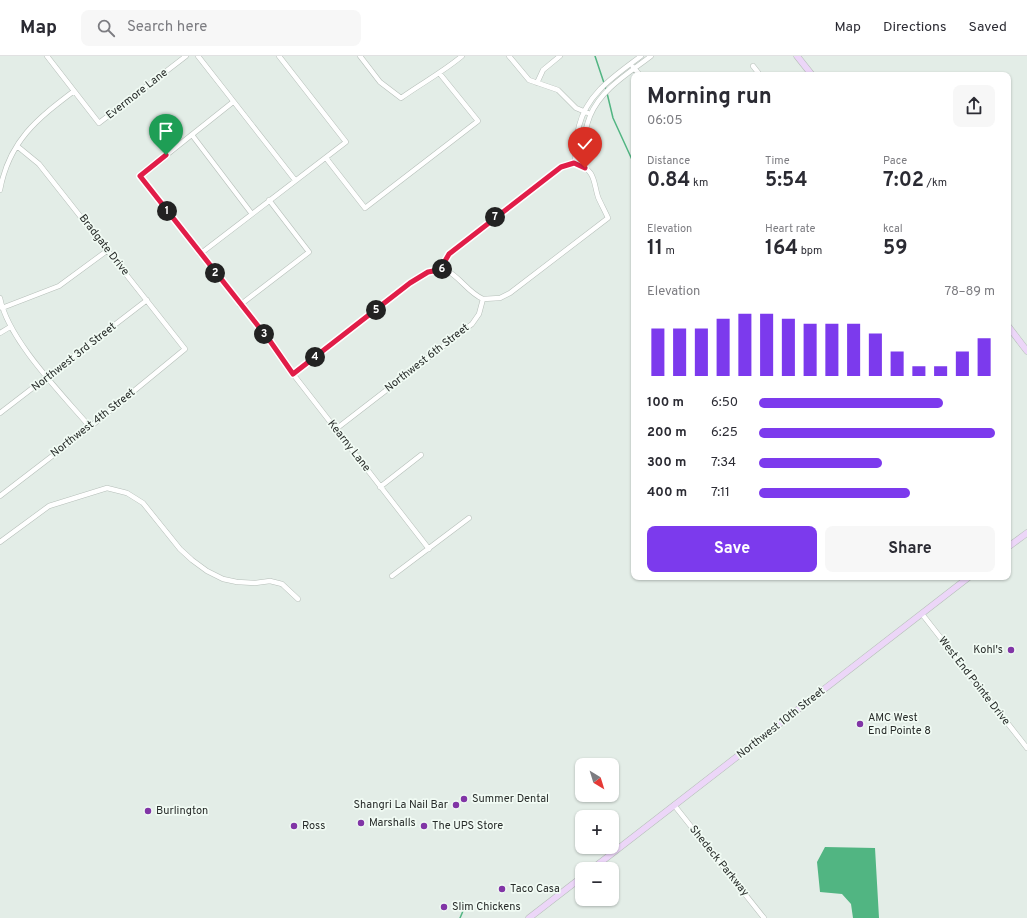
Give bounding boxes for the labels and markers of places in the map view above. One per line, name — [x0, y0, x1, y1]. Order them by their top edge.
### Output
pin — [149, 114, 183, 155]
pin — [568, 127, 602, 168]
pin: 1 — [157, 201, 177, 221]
pin: 7 — [485, 207, 505, 227]
pin: 6 — [432, 259, 452, 279]
pin: 2 — [205, 263, 225, 283]
pin: 5 — [366, 300, 386, 320]
pin: 3 — [254, 324, 274, 344]
pin: 4 — [305, 347, 325, 367]
place label: Kohl's — [973, 643, 1003, 657]
marker: Kohl's — [1006, 645, 1016, 655]
place label: AMC West End Pointe 8 — [868, 711, 931, 738]
marker: AMC West End Pointe 8 — [855, 719, 865, 729]
place label: Summer Dental — [472, 792, 549, 806]
marker: Summer Dental — [459, 794, 469, 804]
place label: Shangri La Nail Bar — [353, 798, 449, 812]
marker: Shangri La Nail Bar — [451, 800, 461, 810]
place label: Burlington — [156, 804, 208, 818]
marker: Burlington — [143, 806, 153, 816]
place label: Marshalls — [369, 816, 416, 830]
marker: Marshalls — [356, 818, 366, 828]
place label: Ross — [302, 819, 325, 833]
place label: The UPS Store — [432, 819, 503, 833]
marker: Ross — [289, 821, 299, 831]
marker: The UPS Store — [419, 821, 429, 831]
place label: Taco Casa — [510, 882, 560, 896]
marker: Taco Casa — [497, 884, 507, 894]
place label: Slim Chickens — [452, 900, 521, 914]
marker: Slim Chickens — [439, 902, 449, 912]

